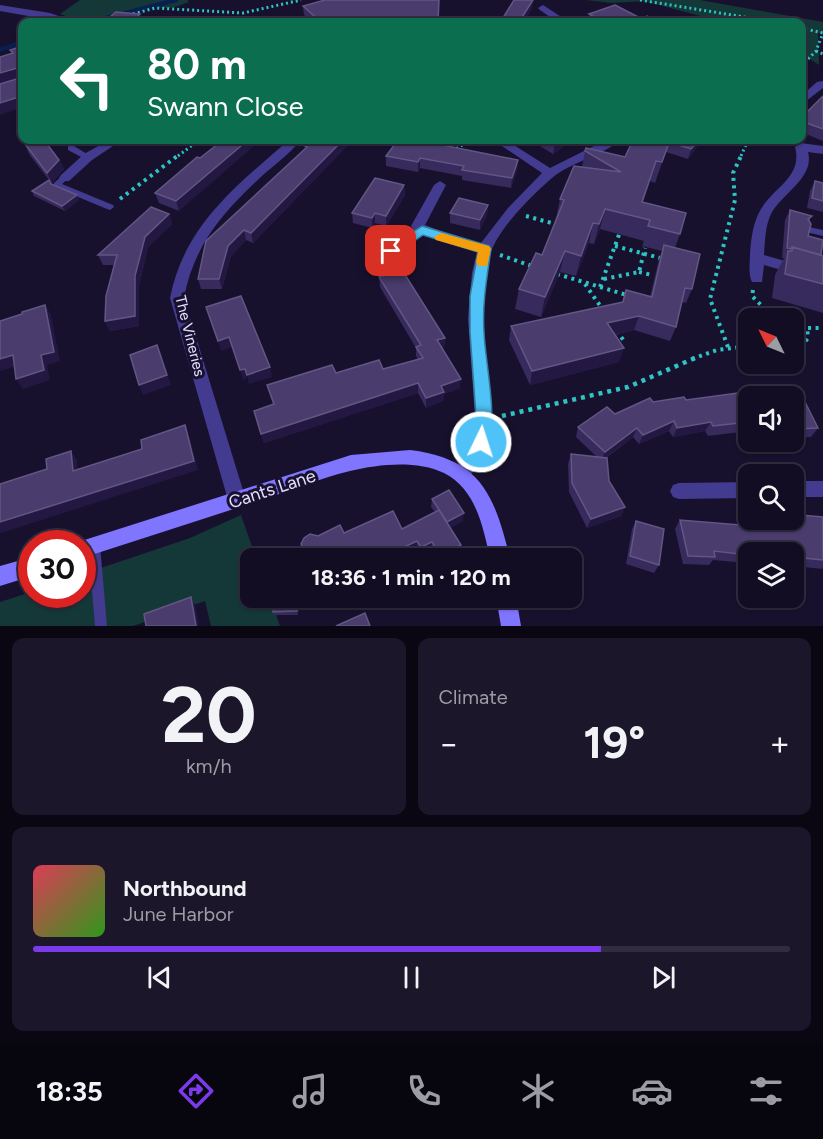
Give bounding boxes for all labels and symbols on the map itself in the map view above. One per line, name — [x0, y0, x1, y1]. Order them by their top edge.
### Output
pin — [365, 225, 416, 276]
street label: The Vineries — [171, 294, 209, 378]
north arrow — [738, 308, 804, 374]
position arrow — [449, 410, 513, 474]
street label: Cants Lane — [226, 465, 318, 513]
speed limit sign: 30 — [18, 530, 96, 608]

